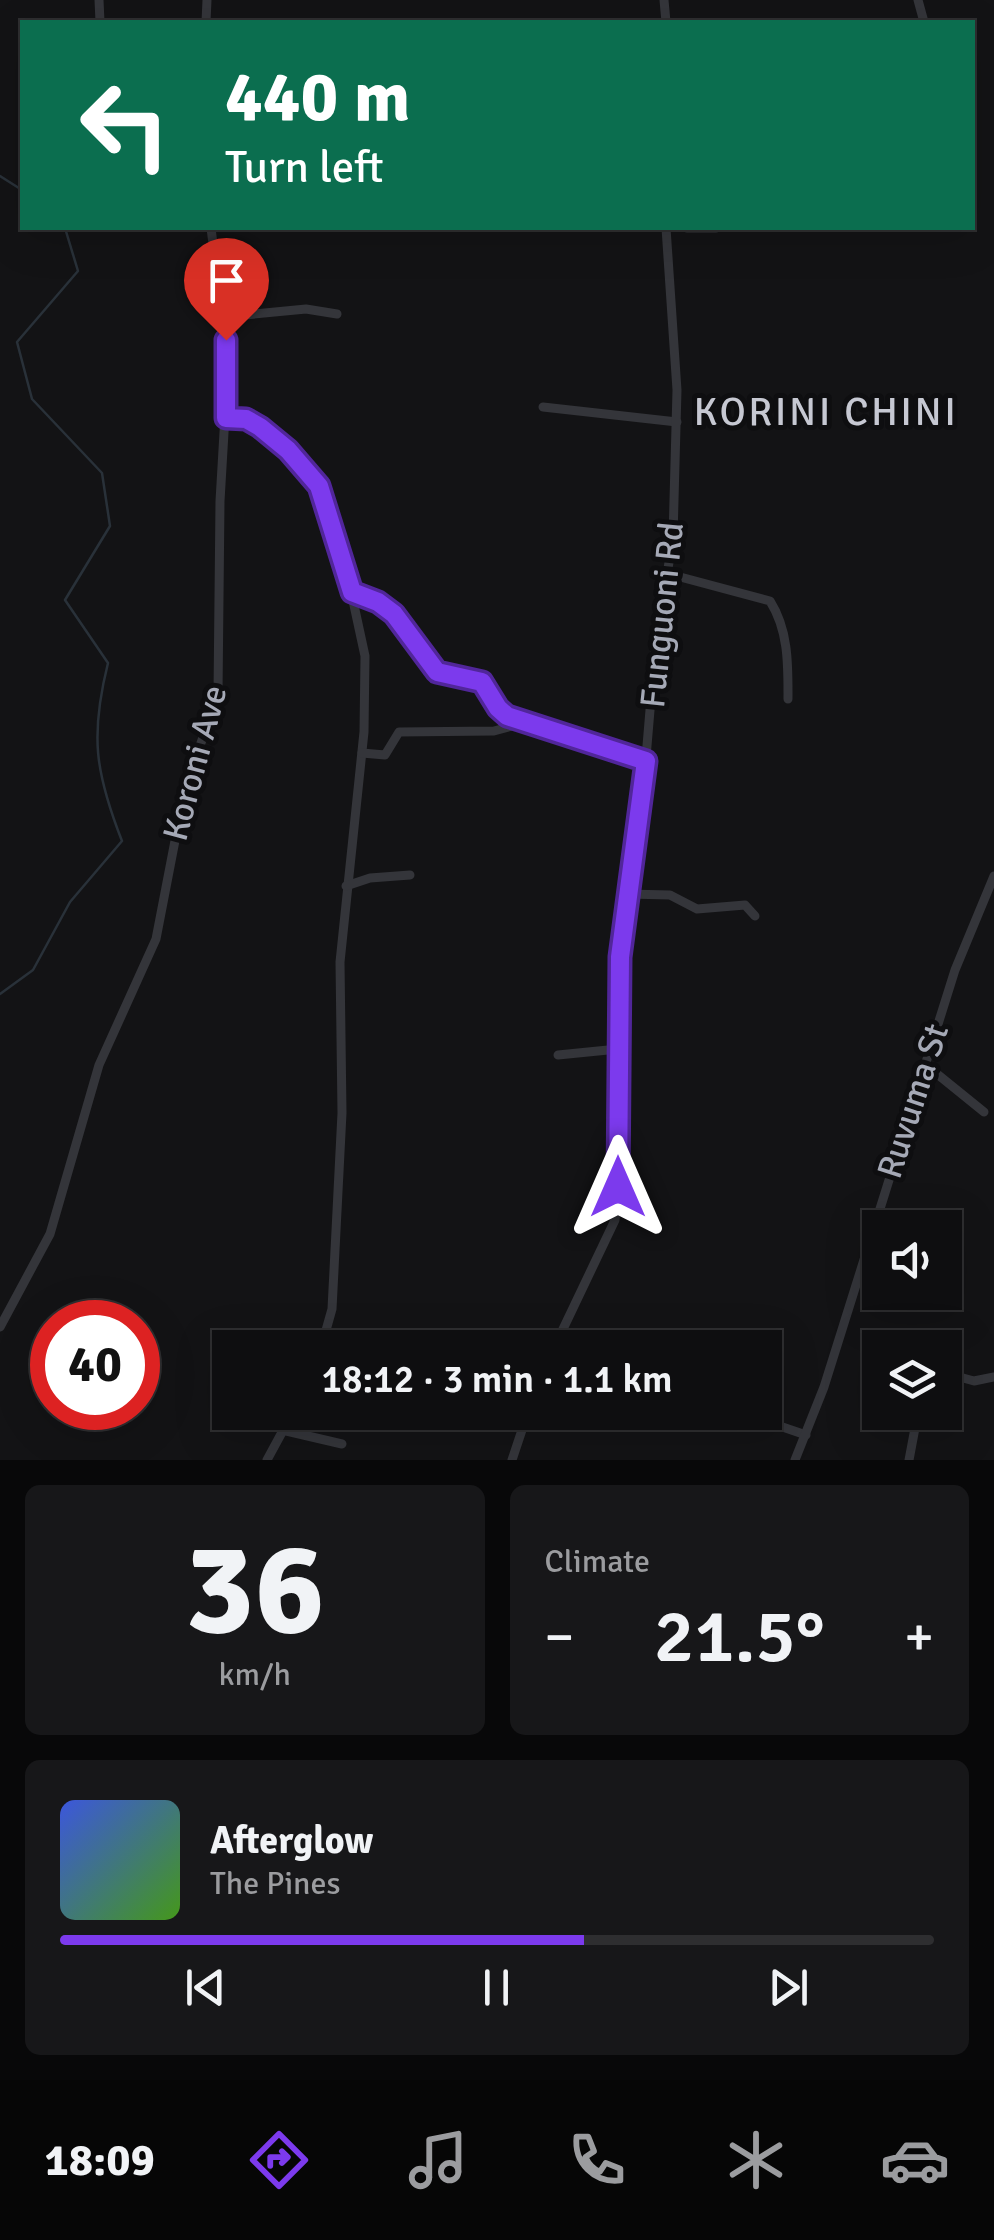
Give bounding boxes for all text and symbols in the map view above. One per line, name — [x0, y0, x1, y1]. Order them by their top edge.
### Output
text: 440 m — [225, 54, 410, 140]
icon: left — [60, 60, 190, 190]
text: Turn left — [225, 140, 384, 195]
pin — [184, 238, 269, 341]
icon: arrive — [199, 253, 254, 308]
district label: KORINI CHINI — [693, 387, 959, 437]
street label: Funguoni Rd — [631, 520, 693, 710]
street label: Koroni Ave — [154, 681, 236, 845]
street label: Ruvuma St — [868, 1019, 958, 1183]
position arrow — [566, 1135, 670, 1239]
map controls — [862, 1210, 962, 1430]
button: sound — [862, 1210, 962, 1310]
speed limit sign: 40 — [30, 1300, 160, 1430]
button: layers — [862, 1330, 962, 1430]
text: 18:12 · 3 min · 1.1 km — [321, 1356, 673, 1403]
text: 36 — [185, 1510, 325, 1670]
text: Climate — [545, 1542, 650, 1581]
text: 21.5° — [654, 1590, 825, 1683]
text: − — [545, 1603, 574, 1671]
text: + — [904, 1603, 934, 1671]
text: km/h — [219, 1655, 291, 1694]
text: Afterglow — [210, 1817, 373, 1864]
text: The Pines — [210, 1864, 341, 1903]
icon: previous — [178, 1960, 233, 2015]
icon: pause — [469, 1960, 524, 2015]
icon: next — [761, 1960, 816, 2015]
icon: directions — [244, 2125, 314, 2195]
icon: music — [403, 2125, 473, 2195]
icon: phone — [562, 2125, 632, 2195]
icon: climate — [721, 2125, 791, 2195]
icon: car — [880, 2125, 950, 2195]
text: 18:09 — [44, 2133, 155, 2188]

